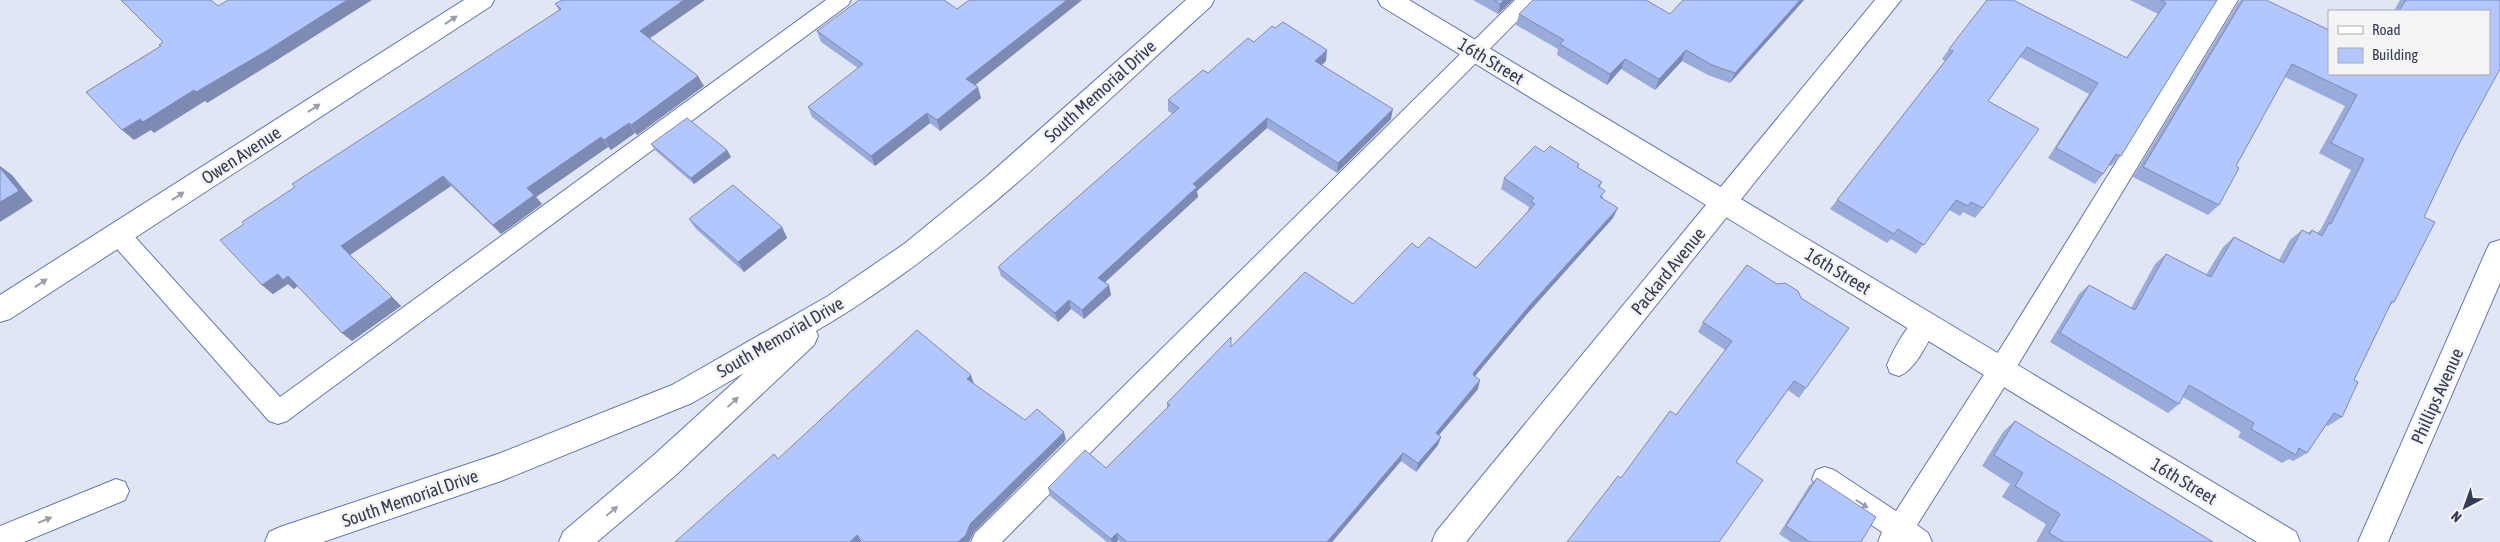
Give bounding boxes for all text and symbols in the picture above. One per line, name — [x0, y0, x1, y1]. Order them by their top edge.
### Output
legend — [2328, 10, 2490, 75]
one-way arrow — [445, 15, 458, 25]
text: Road — [2372, 21, 2401, 38]
street label: 16th Street — [1454, 33, 1528, 89]
street label: South Memorial Drive — [1040, 35, 1160, 147]
text: Building — [2372, 46, 2418, 63]
one-way arrow — [308, 103, 321, 112]
street label: Owen Avenue — [197, 122, 285, 188]
one-way arrow — [171, 191, 184, 200]
street label: Packard Avenue — [1627, 223, 1709, 319]
street label: 16th Street — [1801, 243, 1875, 299]
one-way arrow — [34, 279, 48, 288]
street label: South Memorial Drive — [713, 292, 847, 382]
street label: Phillips Avenue — [2407, 345, 2467, 447]
one-way arrow — [727, 397, 739, 408]
street label: 16th Street — [2147, 453, 2221, 509]
street label: South Memorial Drive — [339, 465, 481, 531]
north arrow — [2440, 482, 2490, 532]
one-way arrow — [1856, 499, 1869, 509]
one-way arrow — [605, 505, 618, 516]
text: N — [2448, 508, 2465, 526]
one-way arrow — [38, 516, 53, 524]

